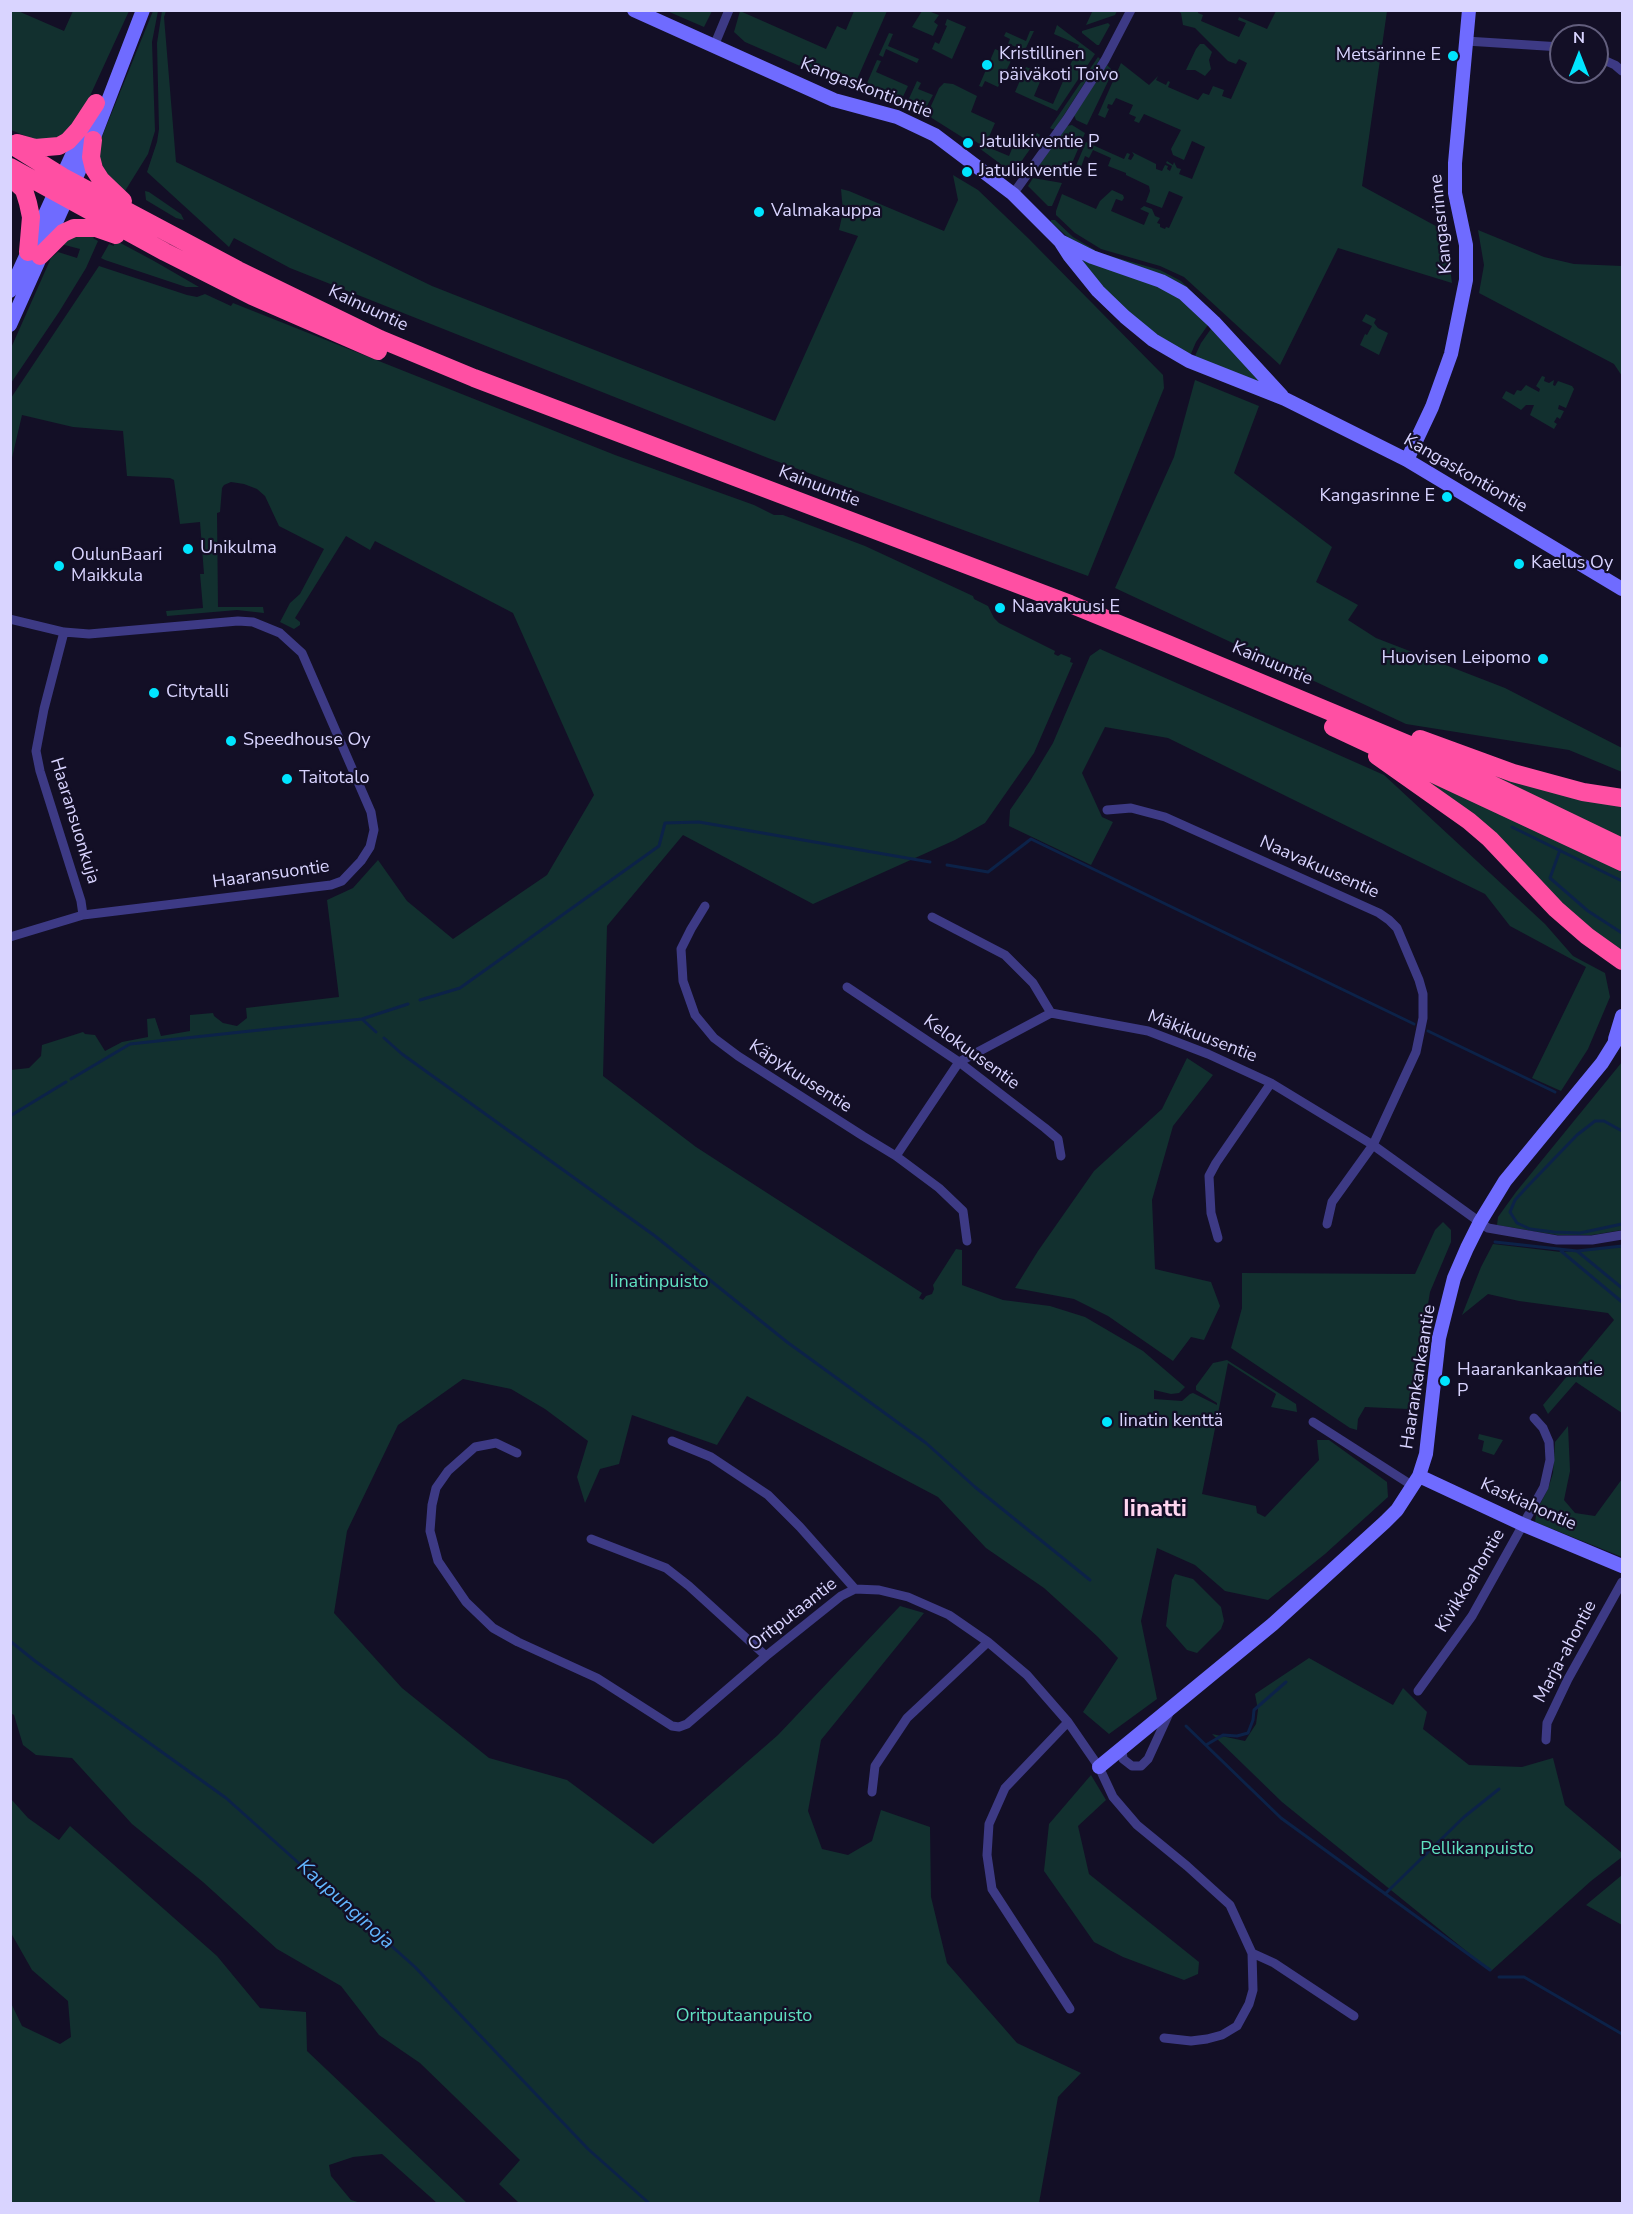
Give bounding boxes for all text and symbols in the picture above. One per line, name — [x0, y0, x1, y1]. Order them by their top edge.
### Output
north arrow — [1549, 24, 1609, 84]
text: N — [1573, 27, 1585, 49]
place label: Kristillinen päiväkoti Toivo — [999, 44, 1118, 86]
place label: Metsärinne E — [1336, 45, 1441, 67]
marker: Metsärinne E — [1446, 49, 1460, 63]
street label: Kangaskontiontie — [797, 54, 935, 124]
marker: Kristillinen päiväkoti Toivo — [980, 58, 994, 72]
place label: Jatulikiventie P — [980, 132, 1099, 154]
marker: Jatulikiventie P — [961, 136, 975, 150]
place label: Jatulikiventie E — [979, 161, 1098, 183]
marker: Jatulikiventie E — [960, 165, 974, 179]
street label: Kangasrinne — [1426, 173, 1458, 275]
place label: Valmakauppa — [771, 201, 881, 223]
marker: Valmakauppa — [752, 205, 766, 219]
street label: Kainuuntie — [325, 281, 411, 337]
street label: Kangaskontiontie — [1399, 430, 1531, 518]
street label: Kainuuntie — [775, 462, 863, 512]
place label: Kangasrinne E — [1319, 486, 1435, 508]
marker: Kangasrinne E — [1440, 490, 1454, 504]
place label: Unikulma — [200, 538, 277, 560]
marker: Unikulma — [181, 542, 195, 556]
place label: OulunBaari Maikkula — [71, 545, 162, 588]
place label: Kaelus Oy — [1531, 553, 1613, 575]
marker: Kaelus Oy — [1512, 557, 1526, 571]
marker: OulunBaari Maikkula — [52, 559, 66, 573]
place label: Naavakuusi E — [1012, 597, 1120, 619]
marker: Naavakuusi E — [993, 601, 1007, 615]
street label: Kainuuntie — [1228, 637, 1316, 691]
place label: Huovisen Leipomo — [1381, 648, 1531, 670]
marker: Huovisen Leipomo — [1536, 652, 1550, 666]
place label: Citytalli — [166, 682, 229, 704]
marker: Citytalli — [147, 686, 161, 700]
place label: Speedhouse Oy — [243, 730, 370, 752]
marker: Speedhouse Oy — [224, 734, 238, 748]
street label: Haaransuonkuja — [45, 755, 103, 887]
place label: Taitotalo — [299, 768, 369, 790]
marker: Taitotalo — [280, 772, 294, 786]
street label: Naavakuusentie — [1256, 832, 1382, 904]
street label: Haaransuontie — [211, 856, 331, 894]
street label: Mäkikuusentie — [1144, 1006, 1260, 1068]
street label: Kelokuusentie — [919, 1011, 1023, 1095]
street label: Käpykuusentie — [745, 1036, 855, 1118]
park label: Iinatinpuisto — [610, 1272, 708, 1294]
street label: Haarankankaantie — [1397, 1303, 1441, 1451]
place label: Haarankankaantie P — [1457, 1360, 1603, 1402]
marker: Haarankankaantie P — [1438, 1374, 1452, 1388]
place label: Iinatin kenttä — [1119, 1411, 1223, 1433]
marker: Iinatin kenttä — [1100, 1415, 1114, 1429]
street label: Kaskiahontie — [1477, 1474, 1579, 1536]
district label: Iinatti — [1123, 1496, 1187, 1524]
street label: Kivikkoahontie — [1432, 1525, 1510, 1637]
street label: Oritputaantie — [744, 1574, 842, 1656]
street label: Marja-ahontie — [1530, 1597, 1602, 1707]
park label: Pellikanpuisto — [1420, 1839, 1534, 1861]
water label: Kaupunginoja — [291, 1855, 399, 1955]
park label: Oritputaanpuisto — [676, 2006, 812, 2028]

